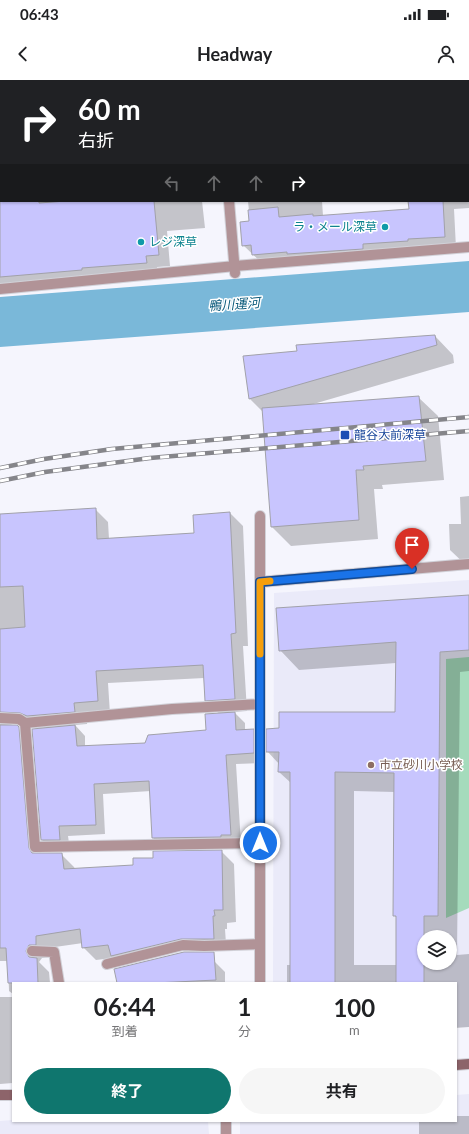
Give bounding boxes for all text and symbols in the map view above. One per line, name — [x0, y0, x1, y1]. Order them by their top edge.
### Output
text: 06:43 — [20, 5, 59, 23]
icon: back — [12, 43, 34, 65]
text: Headway — [197, 43, 272, 65]
icon: person — [435, 43, 457, 65]
text: 60 m — [78, 92, 141, 126]
icon: right — [12, 96, 64, 148]
text: 右折 — [78, 129, 114, 151]
icon: left — [161, 172, 183, 194]
icon: ahead — [203, 172, 225, 194]
icon: ahead — [245, 172, 267, 194]
icon: right — [287, 172, 309, 194]
place label: ラ・メール深草 — [293, 219, 377, 234]
marker: ラ・メール深草 — [380, 222, 390, 232]
place label: レジ深草 — [149, 234, 197, 249]
marker: レジ深草 — [136, 237, 146, 247]
water label: 鴨川運河 — [207, 294, 263, 314]
place label: 龍谷大前深草 — [354, 427, 426, 442]
marker: 龍谷大前深草 — [339, 429, 351, 441]
pin — [395, 528, 429, 569]
icon: arrive — [401, 534, 423, 556]
place label: 市立砂川小学校 — [379, 757, 463, 772]
marker: 市立砂川小学校 — [366, 760, 376, 770]
position arrow — [239, 822, 281, 864]
map controls — [417, 930, 457, 970]
button: layers — [417, 930, 457, 970]
text: 06:44 — [94, 992, 156, 1021]
text: 1 — [238, 992, 252, 1021]
text: 100 — [333, 993, 375, 1022]
text: m — [349, 1022, 360, 1038]
text: 到着 — [112, 1023, 138, 1039]
text: 分 — [238, 1023, 251, 1039]
button: 終了 — [24, 1068, 231, 1114]
button: 共有 — [239, 1068, 445, 1114]

